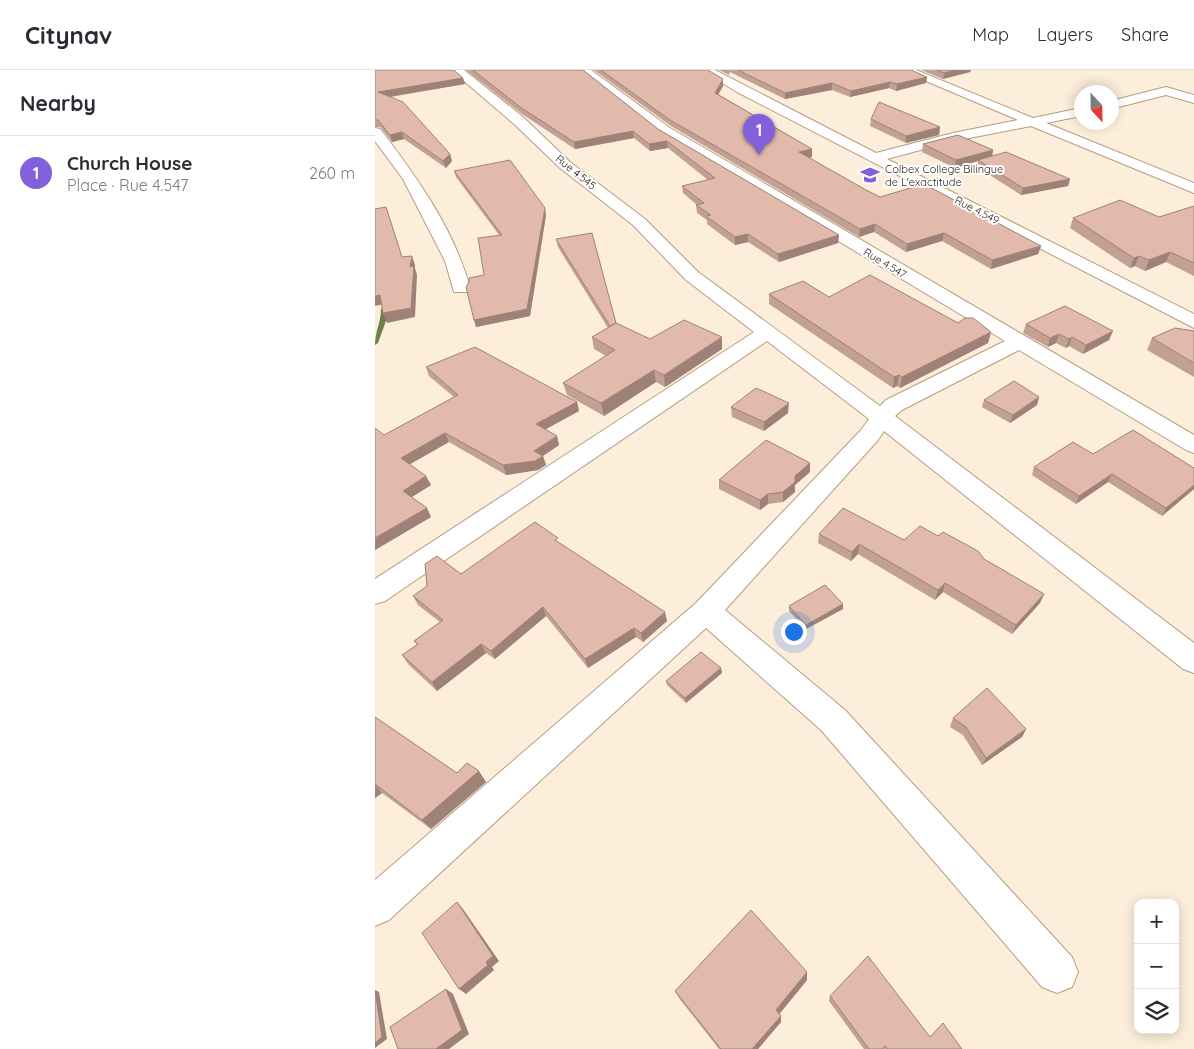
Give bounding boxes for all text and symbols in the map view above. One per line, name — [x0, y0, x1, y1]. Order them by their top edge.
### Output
text: Citynav — [25, 20, 112, 50]
text: Map — [972, 23, 1009, 46]
text: Layers — [1037, 23, 1093, 46]
text: Share — [1121, 23, 1169, 46]
north arrow — [1074, 85, 1119, 130]
text: Nearby — [20, 90, 96, 116]
pin: 1 — [743, 114, 775, 155]
text: Church House — [67, 151, 192, 175]
street label: Rue 4.545 — [553, 151, 599, 193]
place label: Colbex College Bilingue de L'exactitude — [885, 162, 1003, 189]
text: 1 — [33, 163, 39, 183]
text: 260 m — [309, 163, 355, 183]
school or university icon: Colbex College Bilingue de L'exactitude — [859, 164, 881, 186]
text: Place · Rue 4.547 — [67, 175, 188, 195]
street label: Rue 4.549 — [952, 193, 1002, 227]
street label: Rue 4.547 — [861, 245, 909, 281]
your location — [781, 619, 807, 645]
map controls — [1134, 899, 1179, 1034]
button: + — [1134, 899, 1179, 944]
button: − — [1134, 944, 1179, 989]
button: layers — [1134, 989, 1179, 1034]

